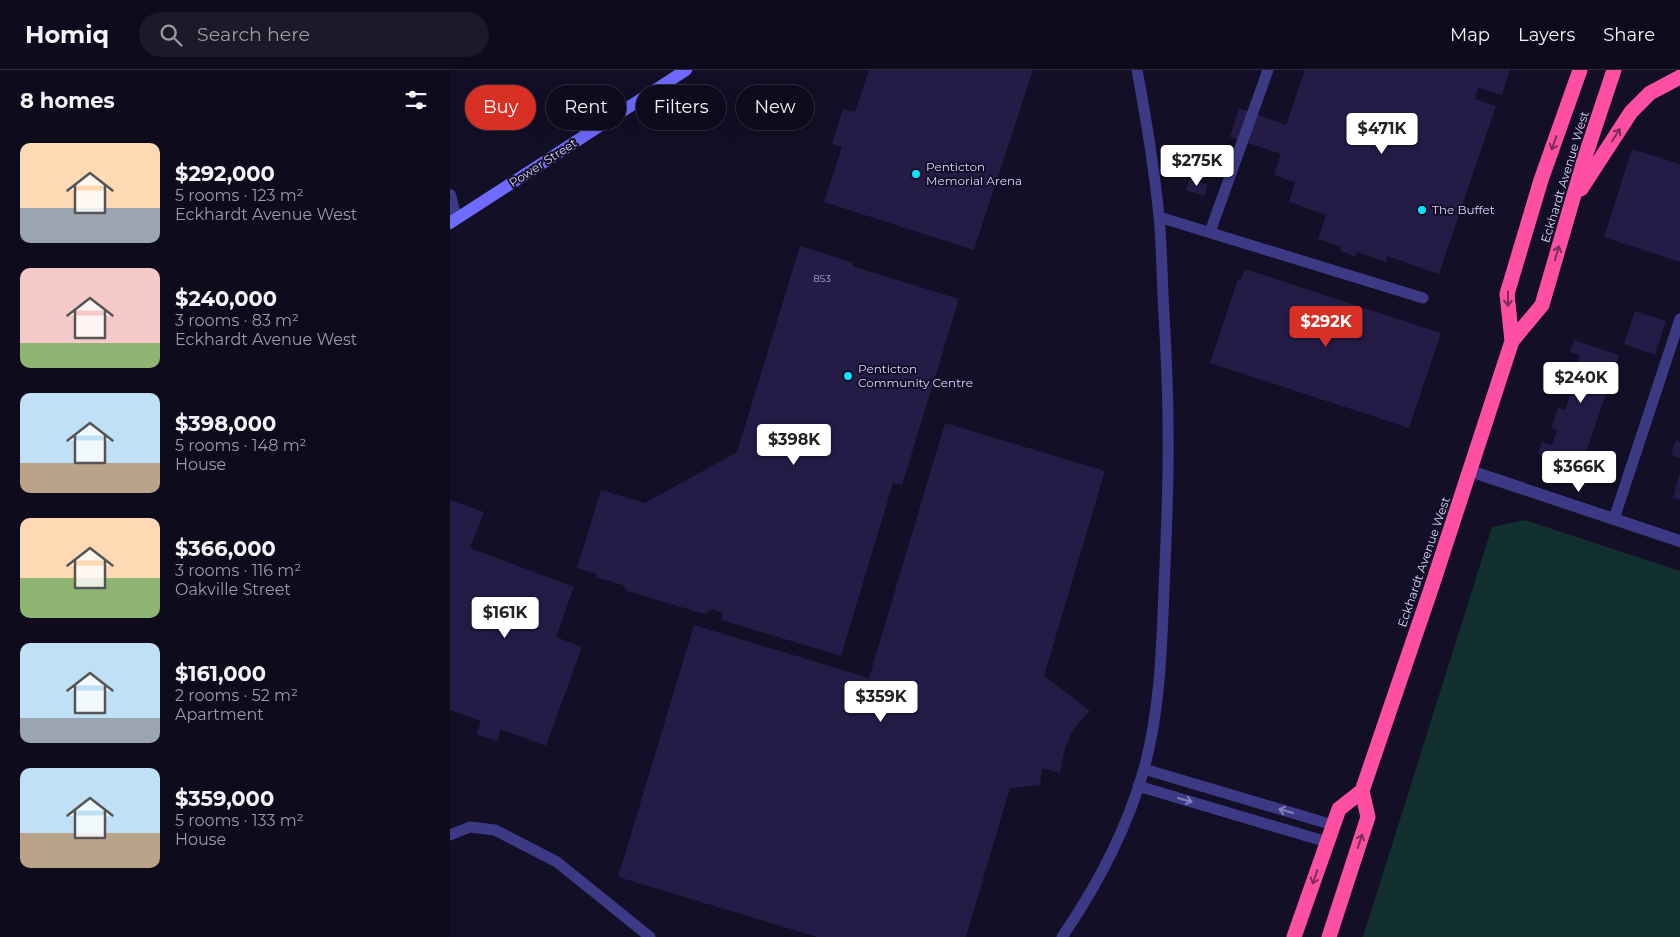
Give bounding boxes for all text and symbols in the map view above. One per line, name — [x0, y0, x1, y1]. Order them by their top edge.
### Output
search box — [139, 12, 489, 57]
text: Homiq — [25, 20, 109, 49]
icon: search — [157, 21, 185, 49]
text: Search here — [197, 23, 310, 46]
text: Map — [1450, 24, 1490, 46]
text: Layers — [1518, 24, 1575, 46]
text: Share — [1603, 24, 1655, 46]
chip: Buy — [465, 85, 536, 130]
chip: Rent — [546, 85, 626, 130]
chip: Filters — [636, 85, 726, 130]
chip: New — [736, 85, 814, 130]
icon: filters — [402, 86, 430, 114]
text: 8 homes — [20, 88, 115, 113]
street label: Eckhardt Avenue West — [1537, 109, 1592, 244]
pin: $471K — [1347, 112, 1417, 155]
text: $471K — [1358, 119, 1406, 138]
one-way arrow — [1611, 128, 1621, 142]
street label: Power Street — [506, 135, 579, 190]
one-way arrow — [1549, 135, 1558, 151]
pin: $275K — [1162, 144, 1232, 187]
text: $275K — [1172, 151, 1222, 170]
place label: Penticton Memorial Arena — [926, 159, 1022, 188]
text: $292,000 — [175, 161, 275, 186]
icon: home — [60, 163, 120, 223]
marker: Penticton Memorial Arena — [910, 168, 922, 180]
text: 5 rooms · 123 m² — [175, 186, 304, 205]
place label: The Buffet — [1432, 202, 1495, 217]
marker: The Buffet — [1416, 204, 1428, 216]
text: Eckhardt Avenue West — [175, 205, 357, 224]
one-way arrow — [1553, 245, 1563, 261]
house number: 853 — [813, 272, 831, 285]
text: $240,000 — [175, 286, 277, 311]
icon: home — [60, 288, 120, 348]
one-way arrow — [1503, 290, 1513, 306]
pin: $292K — [1291, 306, 1361, 348]
text: 3 rooms · 83 m² — [175, 311, 299, 330]
text: $292K — [1300, 312, 1352, 331]
text: Eckhardt Avenue West — [175, 330, 357, 349]
place label: Penticton Community Centre — [858, 361, 973, 390]
pin: $240K — [1546, 362, 1616, 404]
text: $240K — [1554, 368, 1608, 387]
marker: Penticton Community Centre — [842, 370, 854, 382]
text: $398,000 — [175, 411, 276, 436]
icon: home — [60, 413, 120, 473]
pin: $398K — [759, 424, 829, 466]
text: $398K — [768, 430, 820, 449]
text: 5 rooms · 148 m² — [175, 436, 307, 455]
pin: $366K — [1544, 450, 1614, 493]
text: House — [175, 455, 226, 474]
text: $366K — [1553, 457, 1605, 476]
street label: Eckhardt Avenue West — [1394, 495, 1453, 629]
text: $366,000 — [175, 536, 276, 561]
icon: home — [60, 538, 120, 598]
text: 3 rooms · 116 m² — [175, 561, 301, 580]
text: Oakville Street — [175, 580, 291, 599]
pin: $161K — [470, 596, 540, 639]
text: $161K — [483, 603, 527, 622]
text: $161,000 — [175, 661, 266, 686]
icon: home — [60, 663, 120, 723]
pin: $359K — [846, 680, 916, 723]
text: 2 rooms · 52 m² — [175, 686, 298, 705]
text: $359K — [855, 687, 907, 706]
text: Apartment — [175, 705, 264, 724]
text: $359,000 — [175, 786, 274, 811]
icon: home — [60, 788, 120, 848]
one-way arrow — [1176, 796, 1192, 806]
one-way arrow — [1279, 806, 1295, 816]
text: 5 rooms · 133 m² — [175, 811, 304, 830]
text: House — [175, 830, 226, 849]
one-way arrow — [1356, 833, 1366, 849]
one-way arrow — [1310, 869, 1319, 884]

